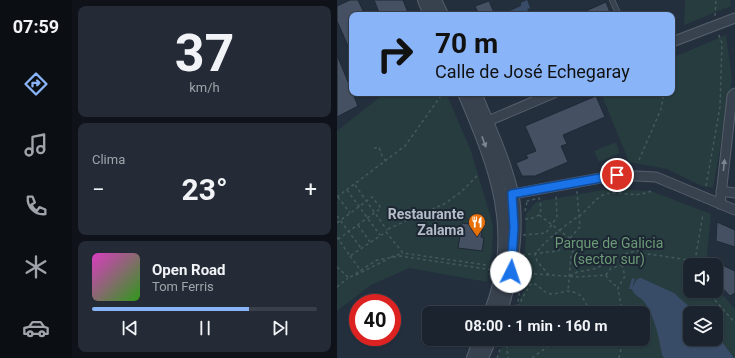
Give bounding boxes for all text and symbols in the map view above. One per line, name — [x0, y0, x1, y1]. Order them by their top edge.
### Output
text: 07:59 — [13, 16, 59, 37]
text: 37 — [175, 23, 234, 84]
text: 70 m — [435, 27, 498, 60]
icon: right — [369, 28, 421, 80]
text: Calle de José Echegaray — [435, 61, 630, 82]
icon: directions — [22, 70, 50, 98]
text: km/h — [189, 80, 220, 95]
icon: music — [22, 131, 50, 159]
one-way arrow — [482, 136, 488, 148]
text: Clima — [92, 152, 125, 167]
pin — [600, 158, 634, 192]
one-way arrow — [721, 159, 728, 171]
icon: arrive — [606, 164, 628, 186]
text: 23° — [181, 172, 228, 207]
text: − — [92, 177, 105, 202]
text: + — [305, 177, 317, 202]
icon: phone — [22, 192, 50, 220]
place label: Restaurante Zalama — [388, 206, 465, 238]
restaurant icon: Restaurante Zalama — [467, 212, 487, 237]
park label: Parque de Galicia (sector sur) — [555, 235, 663, 268]
position arrow — [490, 251, 532, 293]
icon: climate — [22, 253, 50, 281]
map controls — [683, 258, 723, 346]
button: sound — [683, 258, 723, 298]
text: Open Road — [152, 261, 226, 279]
text: Tom Ferris — [152, 279, 214, 294]
speed limit sign: 40 — [349, 294, 401, 346]
button: layers — [683, 306, 723, 346]
icon: car — [22, 314, 50, 342]
icon: previous — [119, 317, 141, 339]
icon: pause — [194, 317, 216, 339]
icon: next — [269, 317, 291, 339]
text: 08:00 · 1 min · 160 m — [465, 317, 607, 335]

